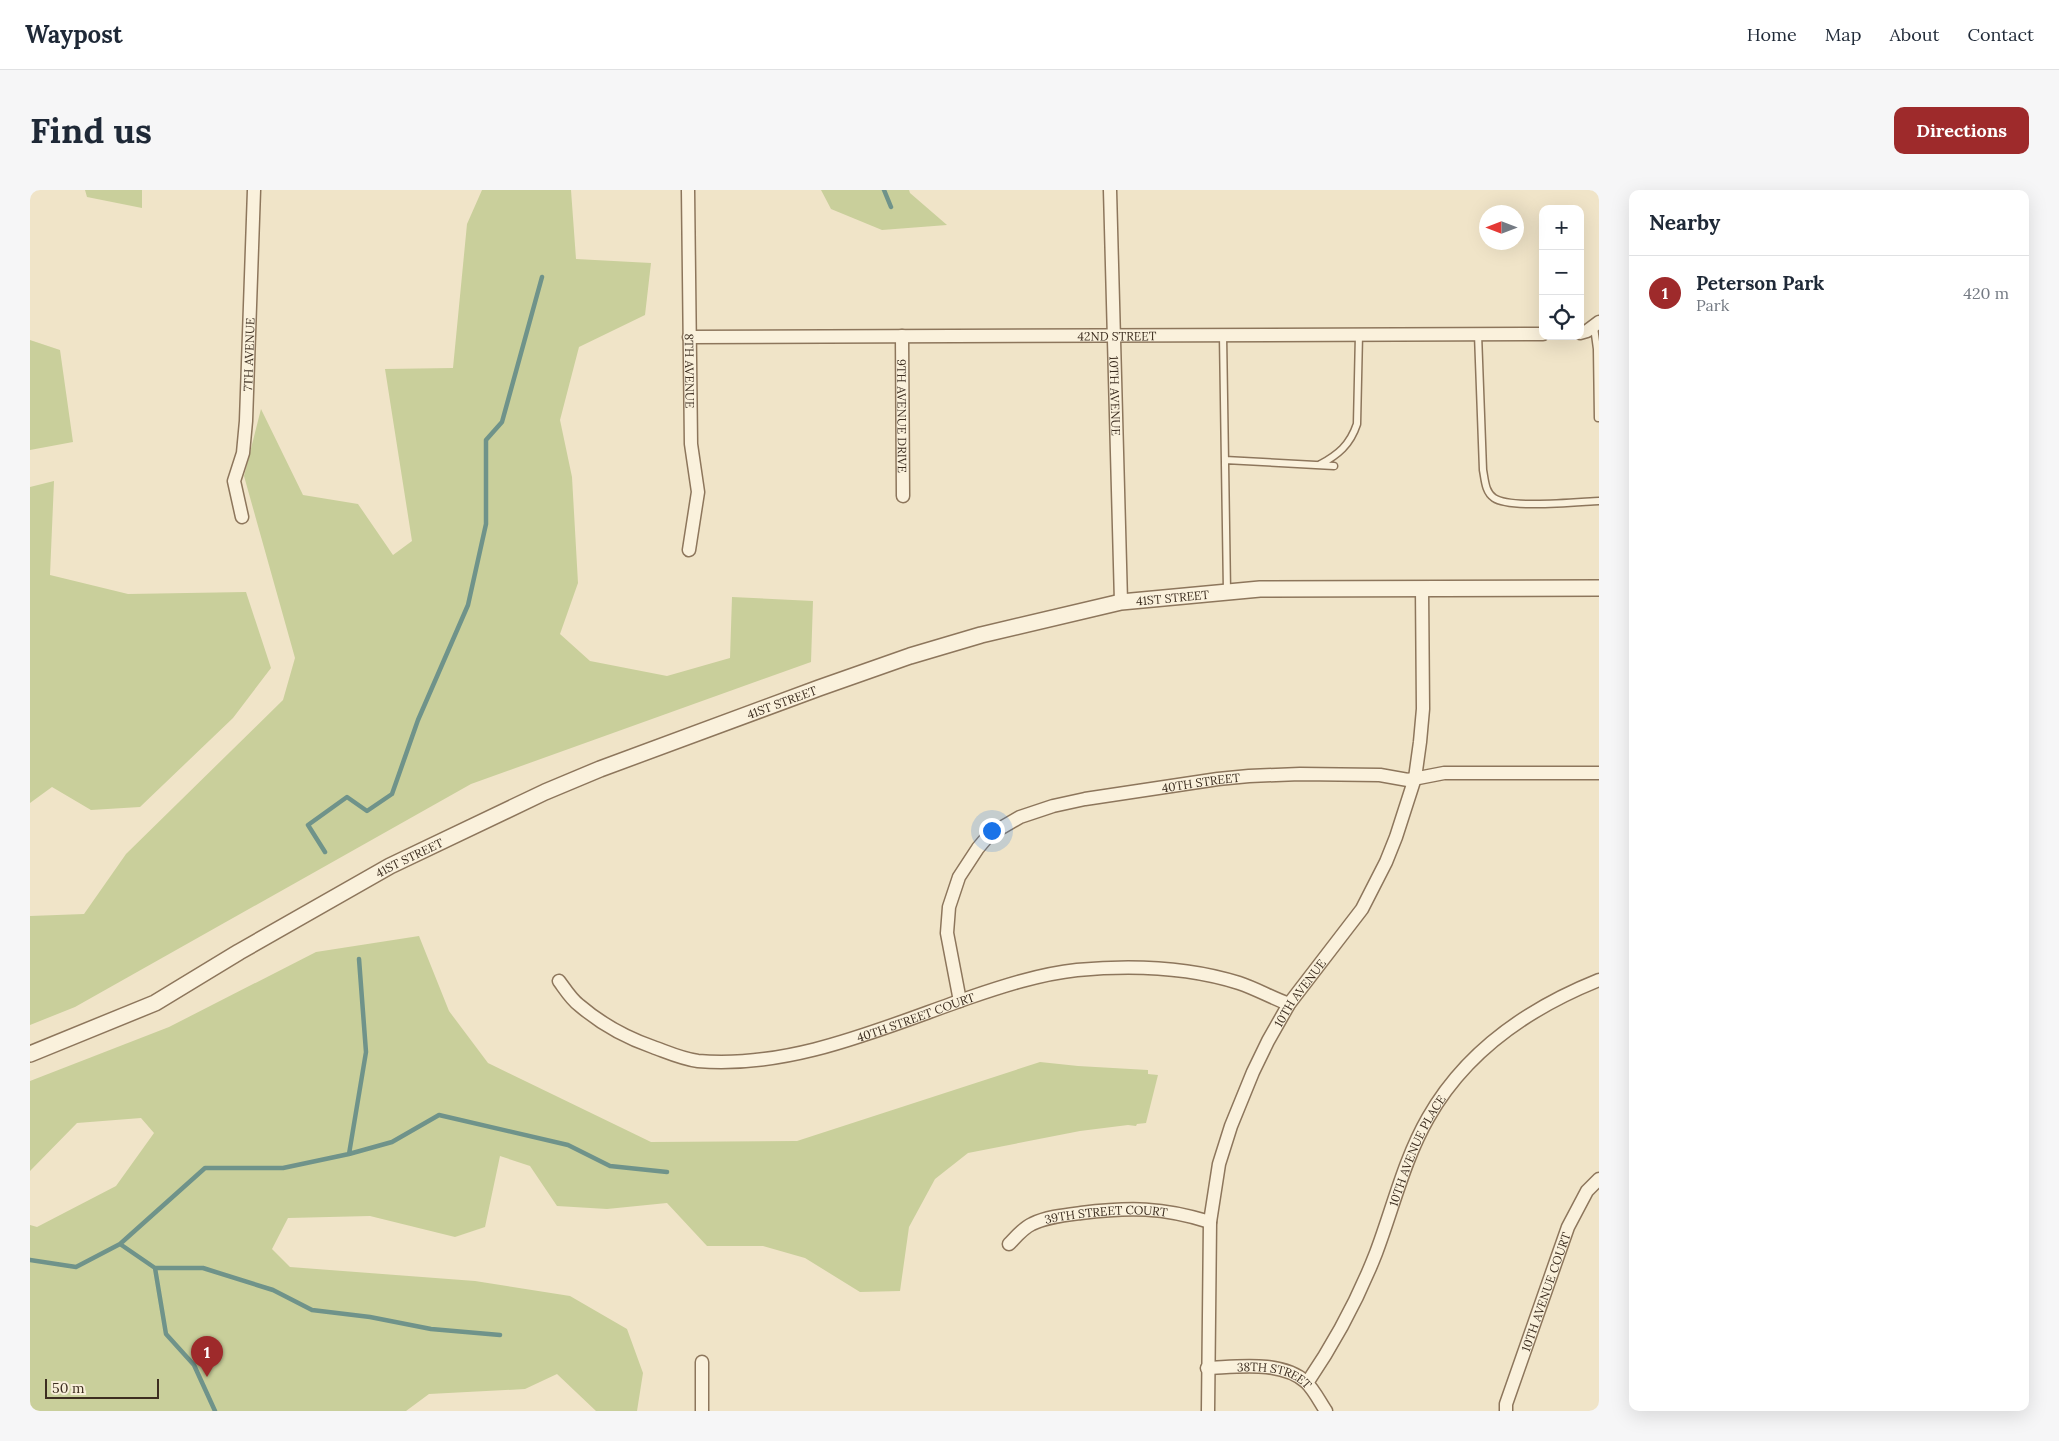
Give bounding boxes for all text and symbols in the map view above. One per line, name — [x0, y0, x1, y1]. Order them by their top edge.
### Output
text: Waypost — [25, 19, 123, 50]
text: Home — [1747, 23, 1797, 46]
text: Map — [1825, 23, 1861, 46]
text: About — [1889, 23, 1939, 46]
text: Contact — [1967, 23, 2034, 46]
button: Directions — [1894, 107, 2029, 154]
text: Find us — [30, 108, 152, 153]
north arrow — [1479, 205, 1524, 250]
map controls — [1539, 205, 1584, 340]
button: + — [1539, 205, 1584, 250]
text: Nearby — [1649, 209, 1720, 236]
button: − — [1539, 250, 1584, 295]
text: Peterson Park — [1696, 271, 1824, 295]
text: 1 — [1662, 283, 1668, 303]
text: 420 m — [1963, 283, 2009, 303]
button: locate — [1539, 295, 1584, 340]
text: Park — [1696, 295, 1729, 315]
street label: 7TH AVENUE — [240, 317, 257, 392]
street label: 42ND STREET — [1078, 328, 1157, 343]
street label: 8TH AVENUE — [682, 333, 698, 409]
street label: 10TH AVENUE — [1107, 356, 1124, 436]
street label: 9TH AVENUE DRIVE — [895, 359, 910, 473]
street label: 41ST STREET — [1135, 586, 1210, 608]
street label: 41ST STREET — [745, 682, 819, 722]
street label: 40TH STREET — [1161, 769, 1241, 795]
your location — [979, 818, 1005, 844]
street label: 41ST STREET — [373, 834, 445, 880]
street label: 10TH AVENUE — [1270, 956, 1329, 1029]
street label: 40TH STREET COURT — [855, 989, 977, 1044]
street label: 10TH AVENUE PLACE — [1385, 1092, 1448, 1208]
street label: 39TH STREET COURT — [1043, 1202, 1169, 1226]
street label: 10TH AVENUE COURT — [1518, 1230, 1573, 1353]
pin: 1 — [191, 1336, 223, 1377]
street label: 38TH STREET — [1237, 1359, 1316, 1391]
scale bar — [45, 1376, 159, 1399]
text: 50 m — [52, 1379, 85, 1397]

